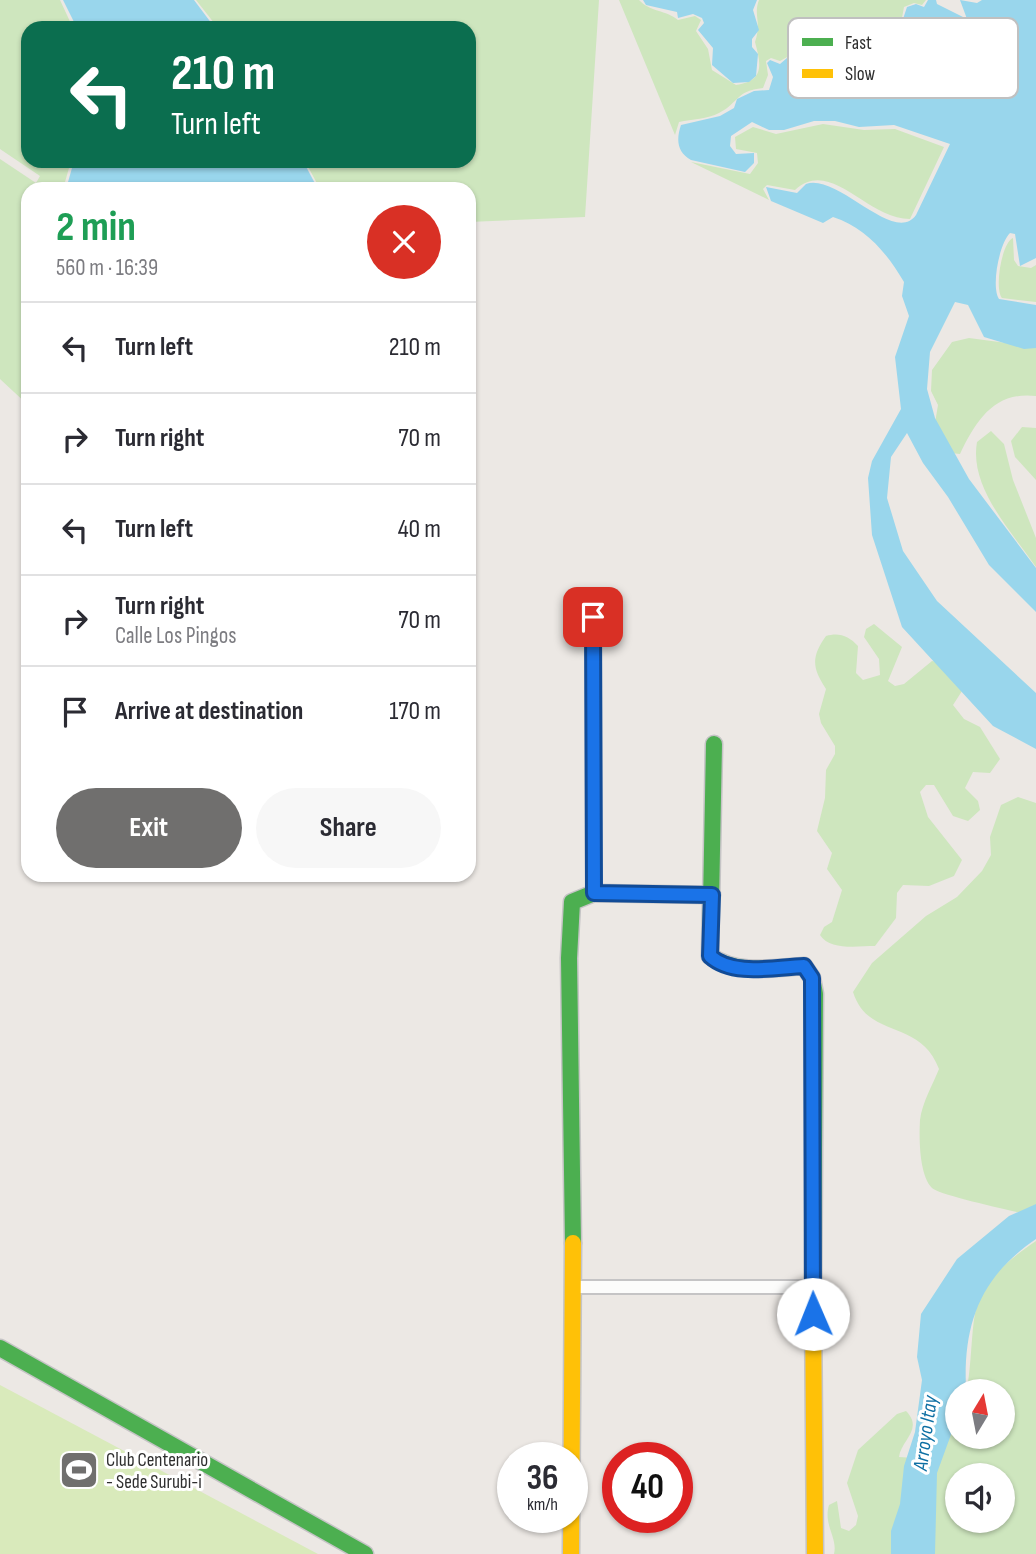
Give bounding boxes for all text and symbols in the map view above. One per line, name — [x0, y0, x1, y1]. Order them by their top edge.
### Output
legend — [788, 18, 1018, 98]
text: Fast — [845, 32, 872, 55]
text: 210 m — [171, 45, 275, 104]
icon: left — [56, 49, 147, 140]
text: Slow — [845, 63, 875, 86]
text: Turn left — [171, 105, 261, 144]
text: 2 min — [56, 202, 136, 253]
button: close — [367, 205, 441, 279]
text: 560 m · 16:39 — [56, 254, 158, 282]
icon: left — [56, 329, 94, 367]
text: Turn left — [115, 332, 193, 363]
text: 210 m — [389, 332, 441, 363]
icon: right — [56, 420, 94, 458]
text: Turn right — [115, 423, 204, 454]
text: 70 m — [398, 423, 441, 454]
icon: left — [56, 511, 94, 549]
text: Turn left — [115, 514, 193, 545]
text: 40 m — [398, 514, 441, 545]
pin — [563, 587, 623, 647]
text: Turn right — [115, 591, 204, 622]
icon: arrive — [574, 598, 612, 636]
icon: right — [56, 602, 94, 640]
text: 70 m — [398, 605, 441, 636]
text: Calle Los Pingos — [115, 622, 237, 650]
icon: arrive — [56, 693, 94, 731]
text: Arrive at destination — [115, 696, 303, 727]
text: 170 m — [389, 696, 441, 727]
button: Exit — [56, 788, 242, 868]
button: Share — [256, 788, 441, 868]
position arrow — [776, 1277, 850, 1351]
north arrow — [945, 1379, 1015, 1449]
map controls — [945, 1379, 1015, 1533]
water label: Arroyo Itay — [908, 1393, 943, 1473]
speed limit sign: 40 — [602, 1442, 693, 1533]
sports icon: Club Centenario - Sede Surubi-i — [58, 1449, 100, 1491]
place label: Club Centenario - Sede Surubi-i — [106, 1449, 208, 1494]
text: 36 — [526, 1457, 559, 1500]
button: sound — [945, 1463, 1015, 1533]
text: km/h — [527, 1494, 558, 1515]

